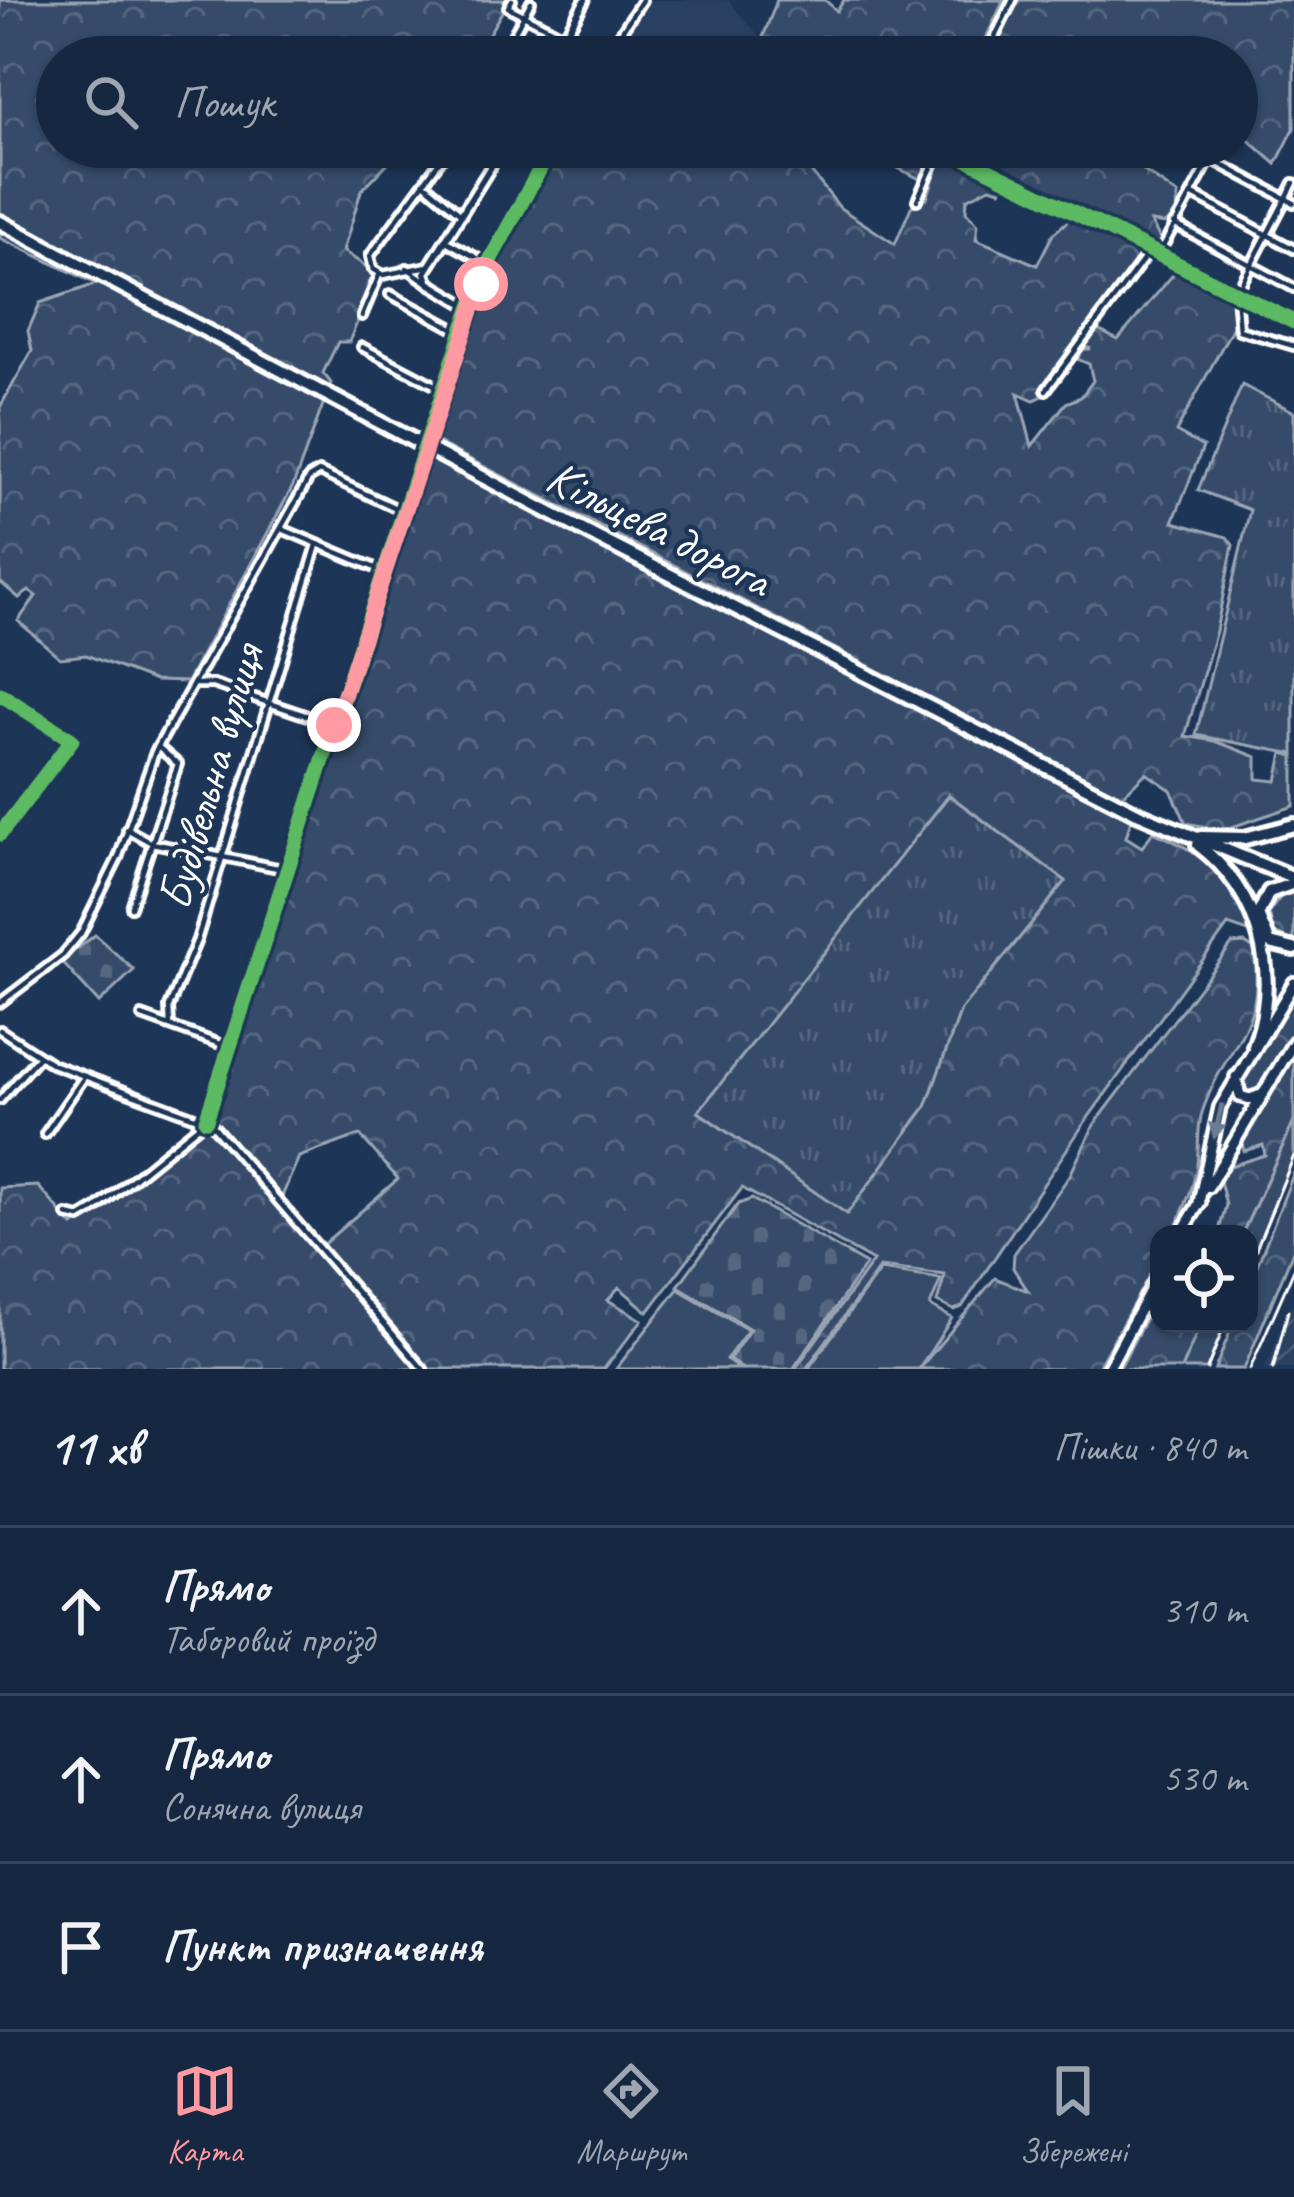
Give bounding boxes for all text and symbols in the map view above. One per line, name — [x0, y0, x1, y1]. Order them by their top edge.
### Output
search box — [36, 36, 1258, 168]
icon: search — [78, 69, 144, 135]
text: Пошук — [174, 74, 274, 131]
route start — [454, 257, 508, 311]
street label: Кільцева дорога — [537, 446, 784, 611]
street label: Будівельна вулиця — [144, 635, 277, 916]
route end — [307, 698, 361, 752]
one-way arrow — [1207, 1103, 1226, 1140]
map controls — [1150, 1225, 1258, 1333]
button: locate — [1150, 1225, 1258, 1333]
text: 11 хв — [48, 1415, 141, 1479]
text: Пішки · 840 m — [1053, 1423, 1246, 1472]
text: Прямо — [162, 1558, 269, 1615]
icon: ahead — [48, 1578, 114, 1644]
text: 310 m — [1162, 1586, 1246, 1635]
text: Таборовий проїзд — [162, 1615, 374, 1664]
text: Прямо — [162, 1726, 269, 1783]
icon: ahead — [48, 1746, 114, 1812]
text: 530 m — [1162, 1754, 1246, 1803]
text: Сонячна вулиця — [162, 1783, 360, 1832]
icon: arrive — [48, 1914, 114, 1980]
text: Пункт призначення — [162, 1918, 482, 1975]
tab: Карта — [167, 2058, 242, 2172]
tab: Маршрут — [577, 2058, 685, 2172]
tab: Збережені — [1020, 2058, 1127, 2172]

